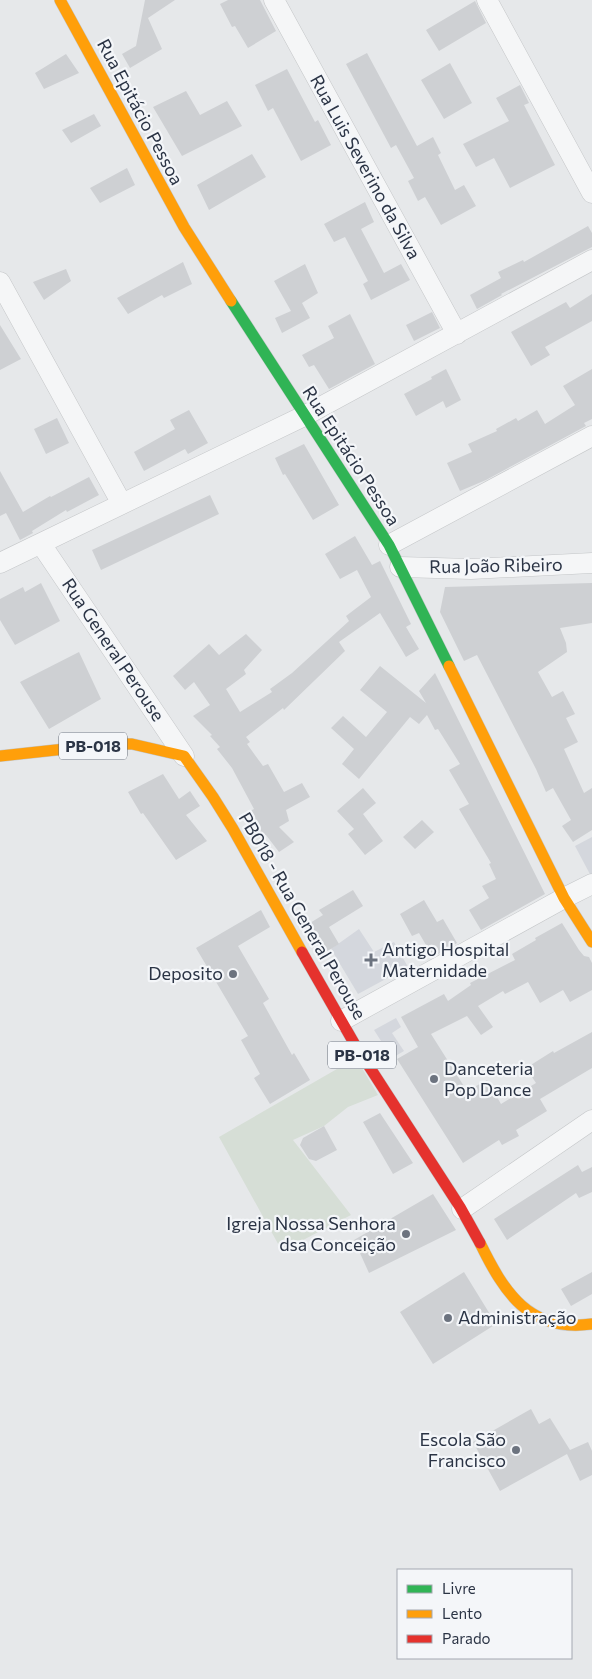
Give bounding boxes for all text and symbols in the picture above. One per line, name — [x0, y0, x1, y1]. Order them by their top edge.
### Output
street label: Rua Epitácio Pessoa — [93, 35, 189, 188]
street label: Rua Luis Severino da Silva — [306, 70, 426, 263]
street label: Rua Epitácio Pessoa — [298, 381, 405, 529]
street label: Rua João Ribeiro — [429, 553, 563, 577]
street label: Rua General Perouse — [58, 574, 170, 725]
road number: PB-018 — [59, 732, 127, 759]
street label: PB018 - Rua General Perouse — [234, 808, 371, 1023]
place label: Antigo Hospital Maternidade — [382, 938, 509, 981]
marker: Antigo Hospital Maternidade — [364, 953, 378, 967]
place label: Deposito — [148, 962, 223, 984]
marker: Deposito — [227, 968, 239, 980]
road number: PB-018 — [328, 1042, 396, 1068]
place label: Danceteria Pop Dance — [444, 1057, 533, 1100]
marker: Danceteria Pop Dance — [428, 1073, 440, 1085]
place label: Igreja Nossa Senhora dsa Conceição — [226, 1212, 396, 1255]
marker: Igreja Nossa Senhora dsa Conceição — [400, 1228, 412, 1240]
place label: Administração — [458, 1306, 577, 1328]
marker: Administração — [442, 1312, 454, 1324]
place label: Escola São Francisco — [419, 1428, 506, 1471]
marker: Escola São Francisco — [510, 1444, 522, 1456]
legend — [397, 1569, 572, 1659]
text: Livre — [442, 1579, 476, 1597]
text: Lento — [442, 1604, 482, 1622]
text: Parado — [442, 1629, 491, 1647]

